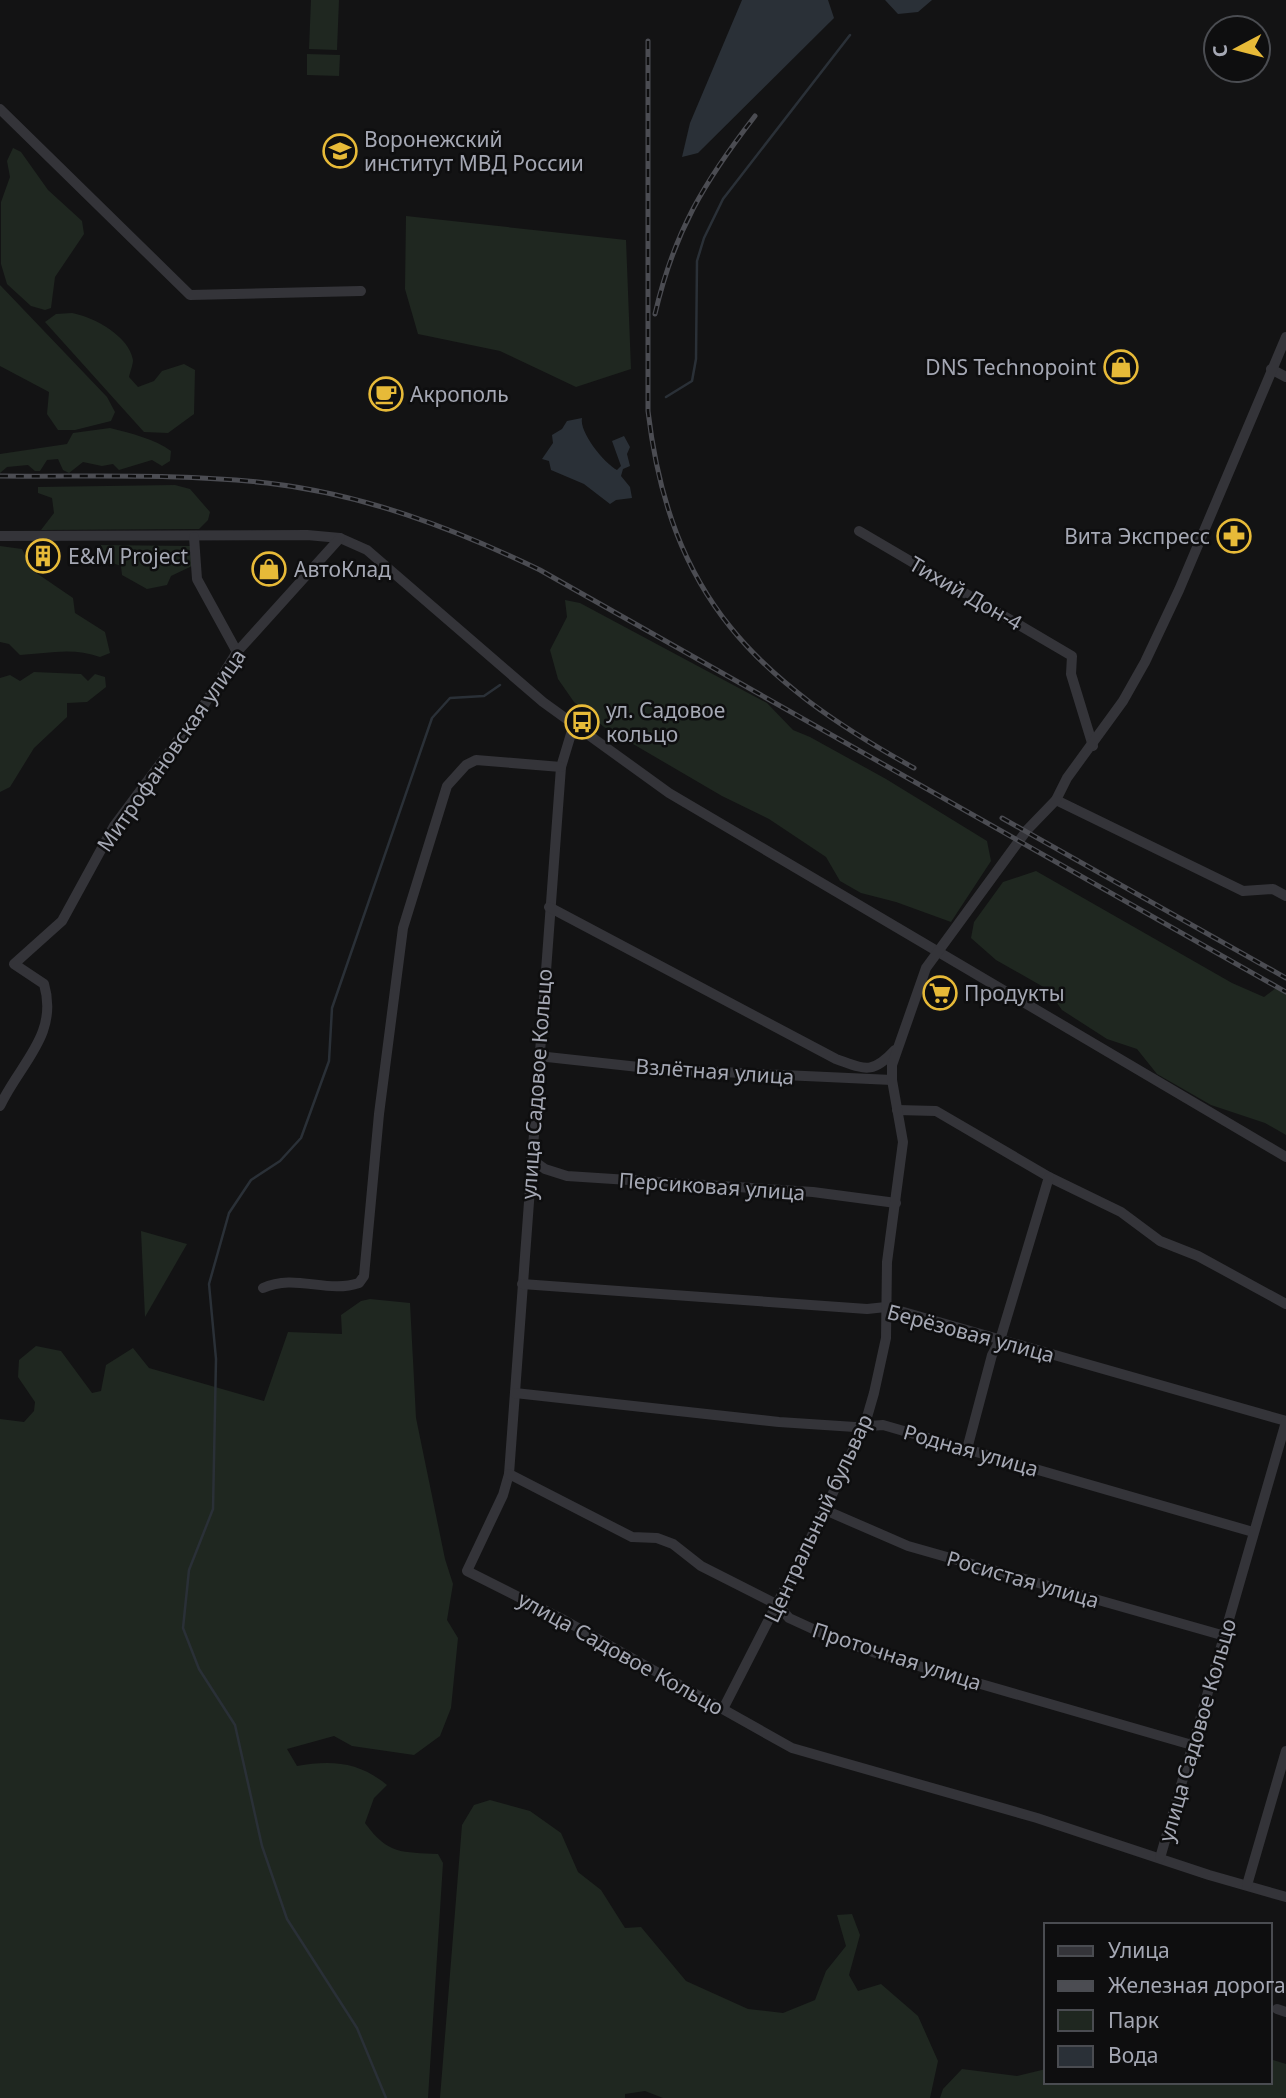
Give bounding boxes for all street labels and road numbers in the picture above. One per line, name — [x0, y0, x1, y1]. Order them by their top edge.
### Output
street label: Тихий Дон-4 — [905, 549, 1027, 637]
street label: Митрофановская улица — [90, 643, 252, 857]
street label: улица Садовое Кольцо — [514, 968, 558, 1200]
street label: Взлётная улица — [635, 1051, 795, 1091]
street label: Персиковая улица — [618, 1166, 806, 1206]
street label: Берёзовая улица — [884, 1297, 1058, 1369]
street label: Центральный бульвар — [757, 1409, 879, 1627]
street label: Родная улица — [900, 1417, 1042, 1483]
street label: Росистая улица — [944, 1544, 1102, 1614]
street label: улица Садовое Кольцо — [513, 1585, 729, 1721]
street label: Проточная улица — [809, 1615, 985, 1697]
street label: улица Садовое Кольцо — [1152, 1615, 1242, 1845]

